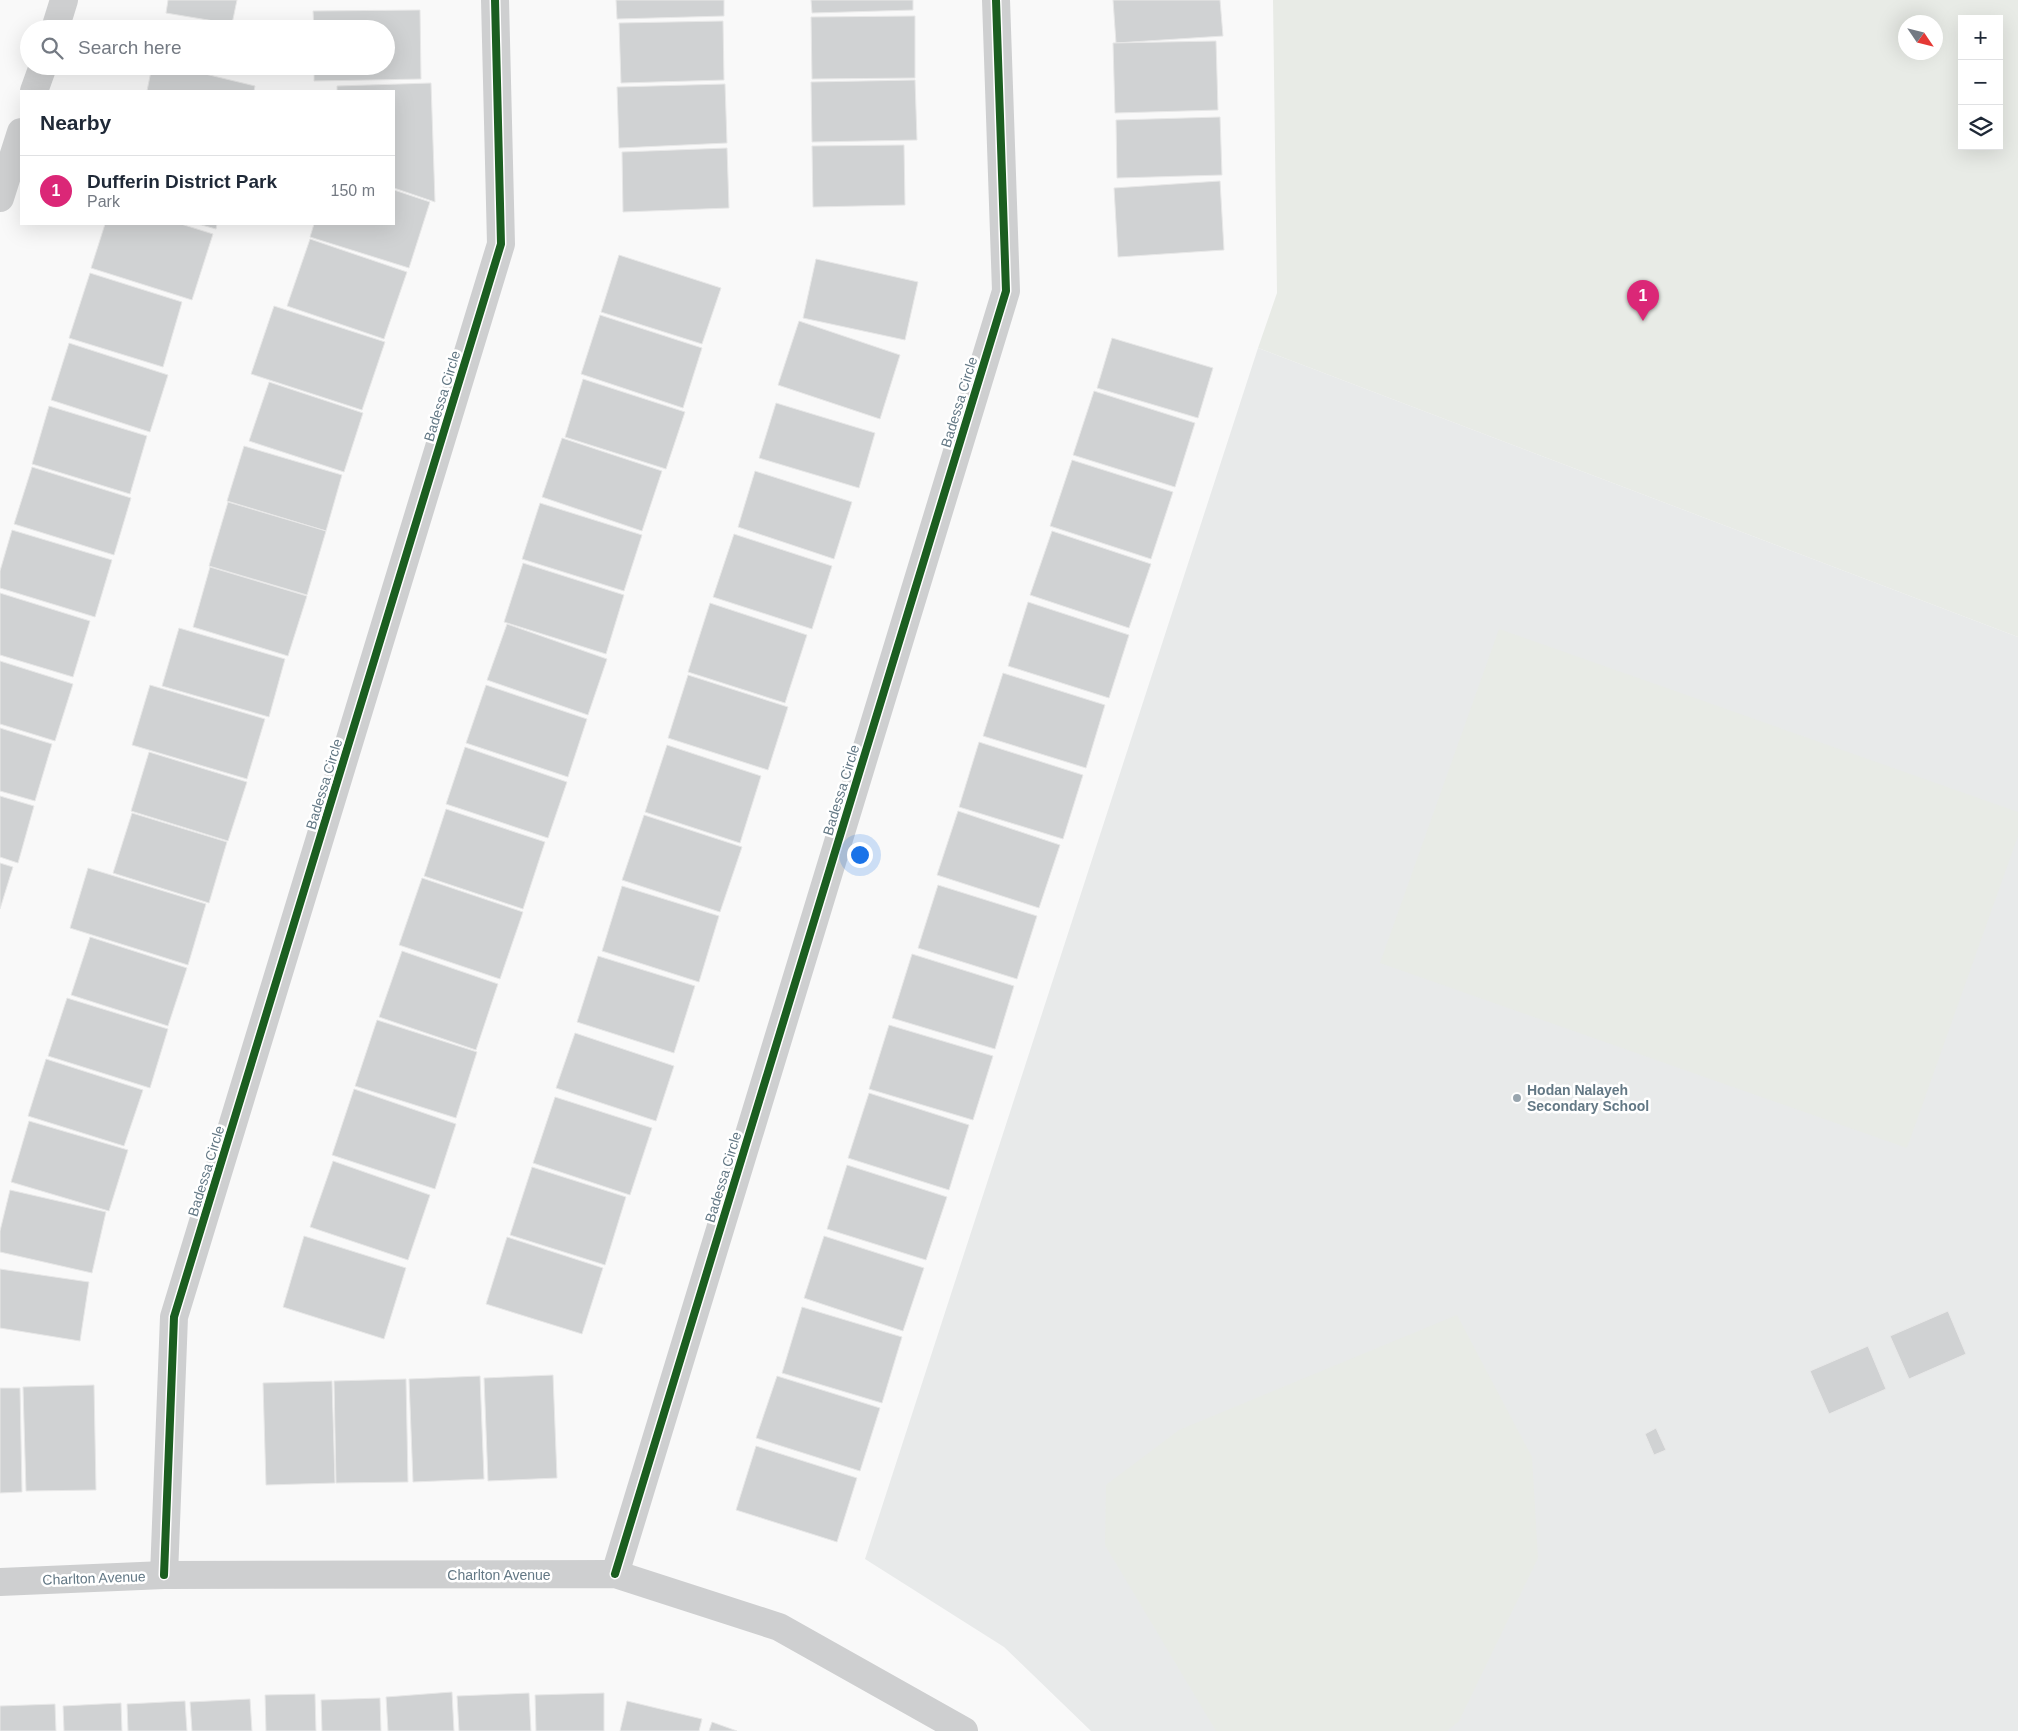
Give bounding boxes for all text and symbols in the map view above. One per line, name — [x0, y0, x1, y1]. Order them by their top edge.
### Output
north arrow — [1898, 15, 1943, 60]
map controls — [1958, 15, 2003, 150]
button: + — [1958, 15, 2003, 60]
search box — [20, 20, 395, 75]
icon: search — [38, 34, 66, 62]
text: Search here — [78, 37, 182, 58]
button: − — [1958, 60, 2003, 105]
button: layers — [1958, 105, 2003, 150]
text: Nearby — [40, 111, 111, 134]
text: Dufferin District Park — [87, 171, 277, 192]
text: 1 — [52, 182, 60, 199]
text: 150 m — [331, 182, 375, 199]
text: Park — [87, 193, 120, 210]
pin: 1 — [1627, 280, 1659, 321]
street label: Badessa Circle — [421, 348, 463, 443]
street label: Badessa Circle — [938, 354, 980, 449]
street label: Badessa Circle — [303, 736, 345, 831]
street label: Badessa Circle — [820, 742, 862, 837]
your location — [847, 842, 873, 868]
place label: Hodan Nalayeh Secondary School — [1527, 1082, 1649, 1114]
marker: Hodan Nalayeh Secondary School — [1511, 1092, 1523, 1104]
street label: Badessa Circle — [185, 1123, 227, 1218]
street label: Badessa Circle — [702, 1129, 744, 1224]
street label: Charlton Avenue — [447, 1567, 551, 1583]
street label: Charlton Avenue — [42, 1568, 146, 1588]

